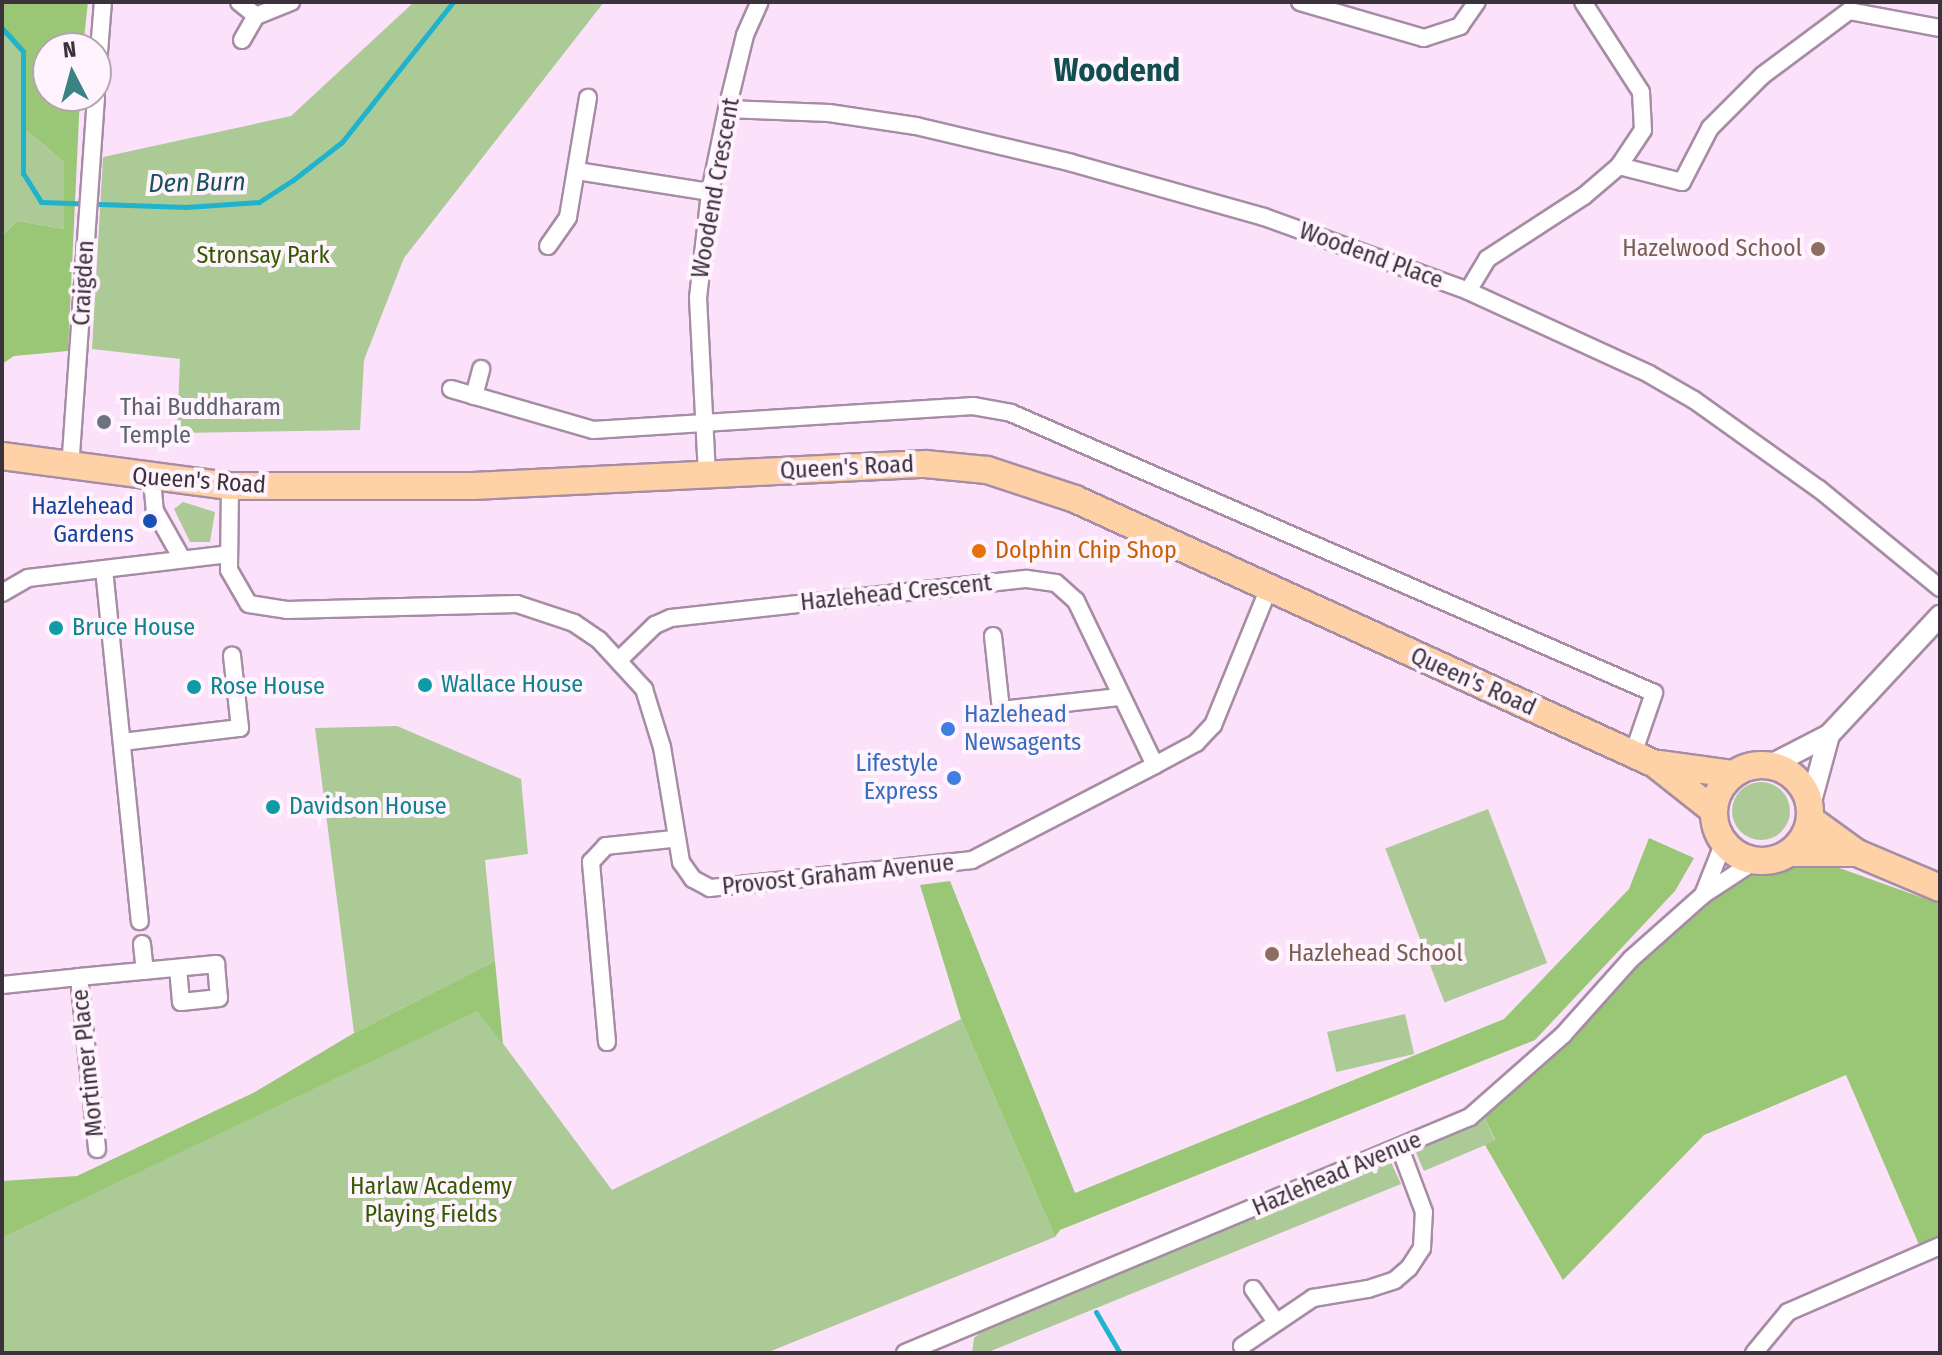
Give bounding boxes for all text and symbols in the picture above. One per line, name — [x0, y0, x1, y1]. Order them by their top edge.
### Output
north arrow — [32, 32, 112, 112]
text: N — [62, 36, 78, 64]
district label: Woodend — [1054, 51, 1180, 89]
street label: Woodend Crescent — [686, 96, 746, 280]
water label: Den Burn — [148, 167, 246, 199]
street label: Woodend Place — [1295, 217, 1447, 295]
place label: Hazelwood School — [1622, 235, 1802, 263]
street label: Craigden — [67, 240, 101, 326]
marker: Hazelwood School — [1809, 240, 1827, 258]
park label: Stronsay Park — [196, 242, 330, 270]
place label: Thai Buddharam Temple — [120, 394, 281, 450]
marker: Thai Buddharam Temple — [95, 413, 113, 431]
street label: Queen's Road — [779, 450, 915, 486]
street label: Queen's Road — [131, 462, 267, 500]
place label: Hazlehead Gardens — [31, 493, 134, 549]
marker: Hazlehead Gardens — [141, 512, 159, 530]
place label: Dolphin Chip Shop — [995, 537, 1177, 565]
marker: Dolphin Chip Shop — [970, 542, 988, 560]
street label: Hazlehead Crescent — [799, 569, 993, 617]
place label: Bruce House — [72, 614, 195, 642]
marker: Bruce House — [47, 619, 65, 637]
street label: Queen's Road — [1406, 642, 1540, 722]
place label: Wallace House — [441, 671, 583, 699]
place label: Rose House — [210, 673, 325, 701]
marker: Wallace House — [416, 676, 434, 694]
marker: Rose House — [185, 678, 203, 696]
place label: Hazlehead Newsagents — [964, 701, 1081, 757]
marker: Hazlehead Newsagents — [939, 720, 957, 738]
place label: Lifestyle Express — [856, 750, 938, 806]
marker: Lifestyle Express — [945, 769, 963, 787]
place label: Davidson House — [289, 793, 447, 821]
marker: Davidson House — [264, 798, 282, 816]
street label: Provost Graham Avenue — [721, 849, 955, 901]
place label: Hazlehead School — [1288, 940, 1463, 968]
marker: Hazlehead School — [1263, 945, 1281, 963]
street label: Mortimer Place — [66, 988, 110, 1138]
street label: Hazlehead Avenue — [1248, 1125, 1426, 1223]
park label: Harlaw Academy Playing Fields — [350, 1173, 512, 1229]

